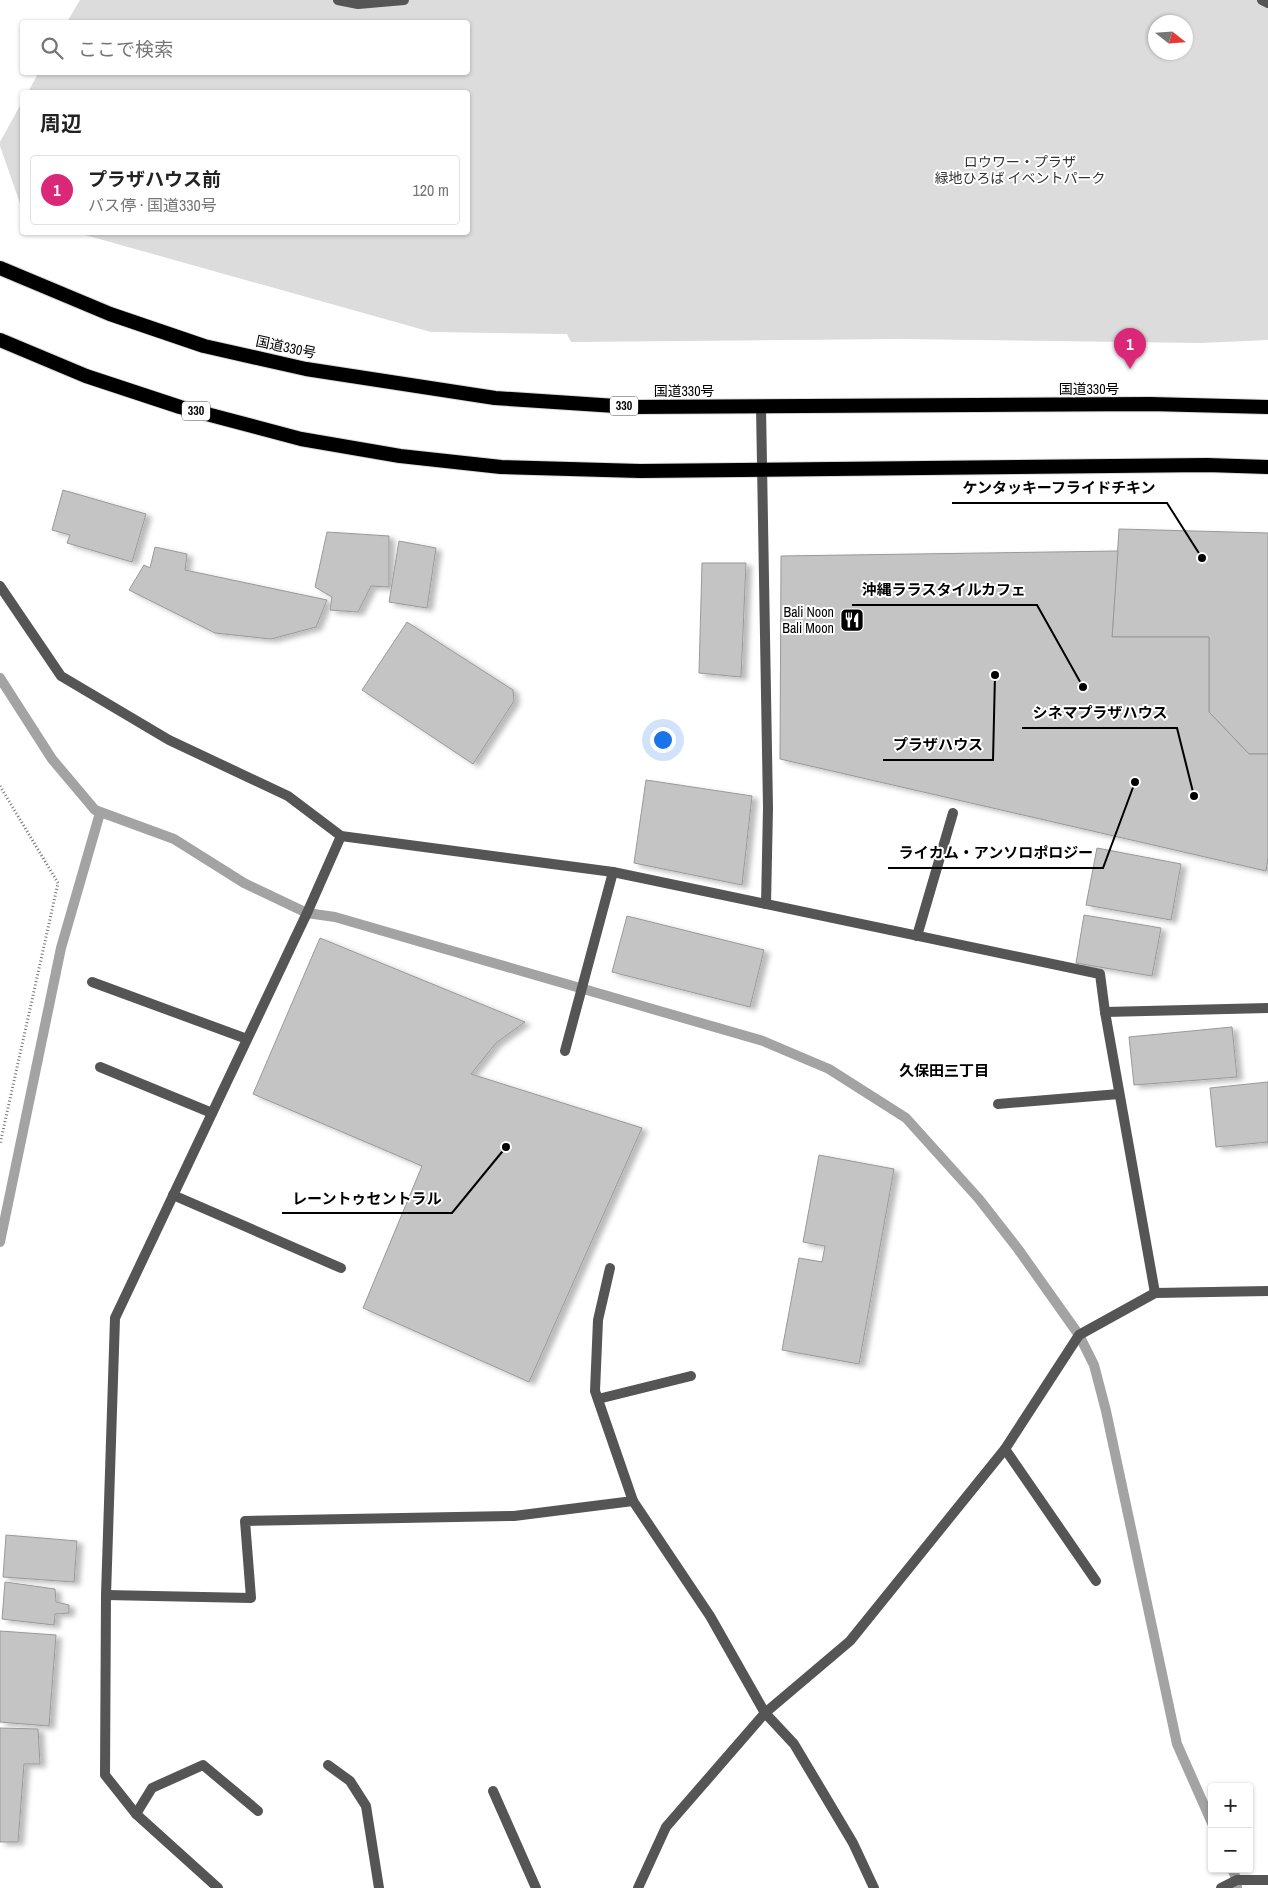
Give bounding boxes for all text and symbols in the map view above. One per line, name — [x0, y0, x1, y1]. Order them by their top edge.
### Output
north arrow — [1148, 15, 1193, 60]
search box — [20, 20, 470, 75]
icon: search — [38, 34, 66, 62]
text: ここで検索 — [78, 36, 173, 62]
text: 周辺 — [40, 109, 82, 138]
park label: ロウワー・プラザ 緑地ひろば イベントパーク — [934, 153, 1106, 187]
text: プラザハウス前 — [88, 166, 221, 192]
text: 1 — [53, 179, 61, 201]
text: 120 m — [413, 179, 449, 201]
text: バス停 · 国道330号 — [88, 194, 217, 216]
pin: 1 — [1114, 328, 1146, 369]
street label: 国道330号 — [254, 332, 318, 362]
street label: 国道330号 — [1058, 380, 1120, 398]
street label: 国道330号 — [653, 382, 715, 400]
road number: 330 — [610, 396, 638, 416]
road number: 330 — [182, 402, 210, 421]
callout: ケンタッキーフライドチキン — [952, 473, 1167, 503]
text: ケンタッキーフライドチキン — [962, 477, 1156, 498]
callout: 沖縄ララスタイルカフェ — [852, 575, 1037, 605]
text: 沖縄ララスタイルカフェ — [862, 579, 1026, 600]
place label: Bali Noon Bali Moon — [782, 603, 834, 637]
restaurant icon: Bali Noon Bali Moon — [839, 607, 865, 633]
callout: シネマプラザハウス — [1022, 698, 1177, 728]
text: シネマプラザハウス — [1032, 702, 1168, 723]
your location — [650, 727, 676, 753]
callout: プラザハウス — [883, 730, 993, 760]
text: プラザハウス — [893, 734, 983, 755]
callout: ライカム・アンソロポロジー — [888, 838, 1103, 868]
text: ライカム・アンソロポロジー — [899, 842, 1093, 863]
district label: 久保田三丁目 — [899, 1060, 989, 1081]
callout: レーントゥセントラル — [282, 1183, 452, 1213]
text: レーントゥセントラル — [292, 1188, 442, 1209]
map controls — [1208, 1783, 1253, 1873]
button: + — [1208, 1783, 1253, 1828]
button: − — [1208, 1828, 1253, 1873]

